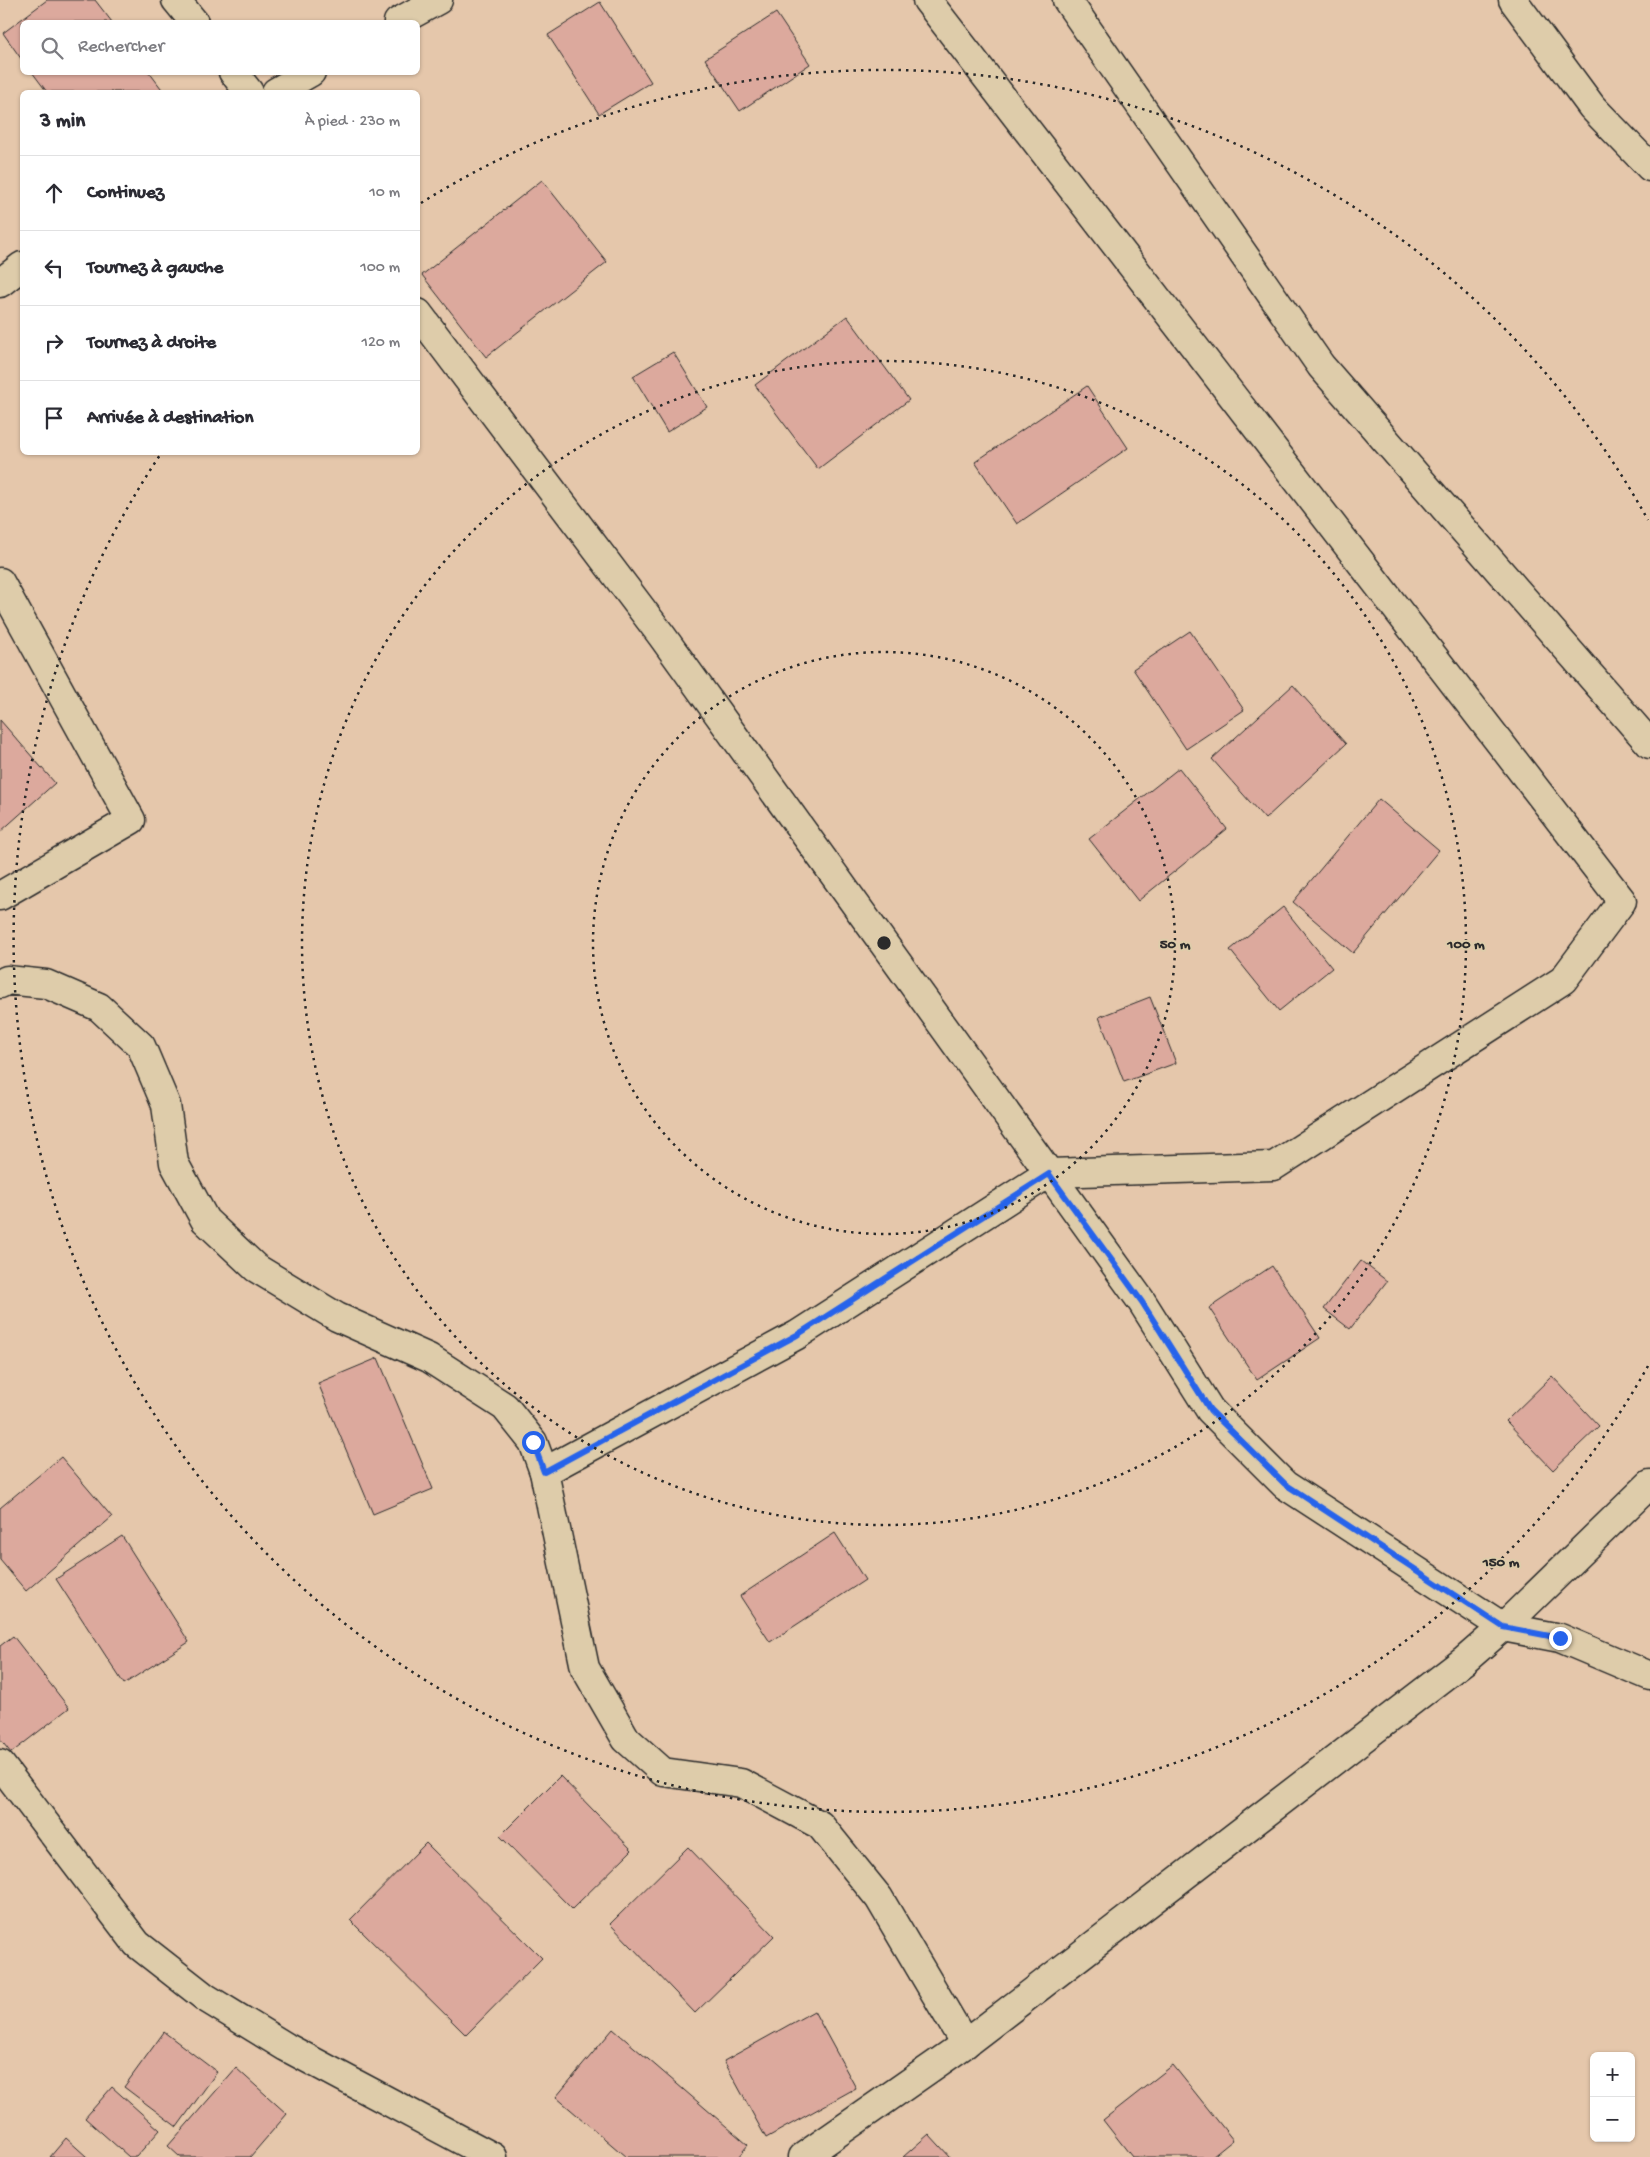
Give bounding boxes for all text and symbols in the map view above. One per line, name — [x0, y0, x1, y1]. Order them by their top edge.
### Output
search box — [20, 20, 420, 75]
icon: search — [38, 34, 66, 62]
text: Rechercher — [78, 36, 164, 59]
text: 3 min — [40, 110, 85, 135]
text: À pied · 230 m — [305, 113, 400, 132]
icon: ahead — [40, 179, 68, 207]
text: Continuez — [87, 182, 164, 205]
text: 10 m — [369, 184, 400, 203]
icon: left — [40, 254, 68, 282]
text: Tournez à gauche — [87, 257, 223, 280]
text: 100 m — [360, 259, 400, 278]
icon: right — [40, 329, 68, 357]
text: Tournez à droite — [87, 332, 216, 355]
text: 120 m — [361, 334, 400, 353]
icon: arrive — [40, 404, 68, 432]
text: Arrivée à destination — [87, 407, 253, 430]
centre of rings — [875, 934, 893, 952]
text: 50 m — [1160, 936, 1191, 954]
text: 100 m — [1446, 936, 1485, 954]
route start — [522, 1431, 545, 1454]
text: 150 m — [1482, 1554, 1520, 1572]
route end — [1549, 1627, 1572, 1650]
map controls — [1590, 2052, 1635, 2142]
button: + — [1590, 2052, 1635, 2097]
button: − — [1590, 2097, 1635, 2142]

